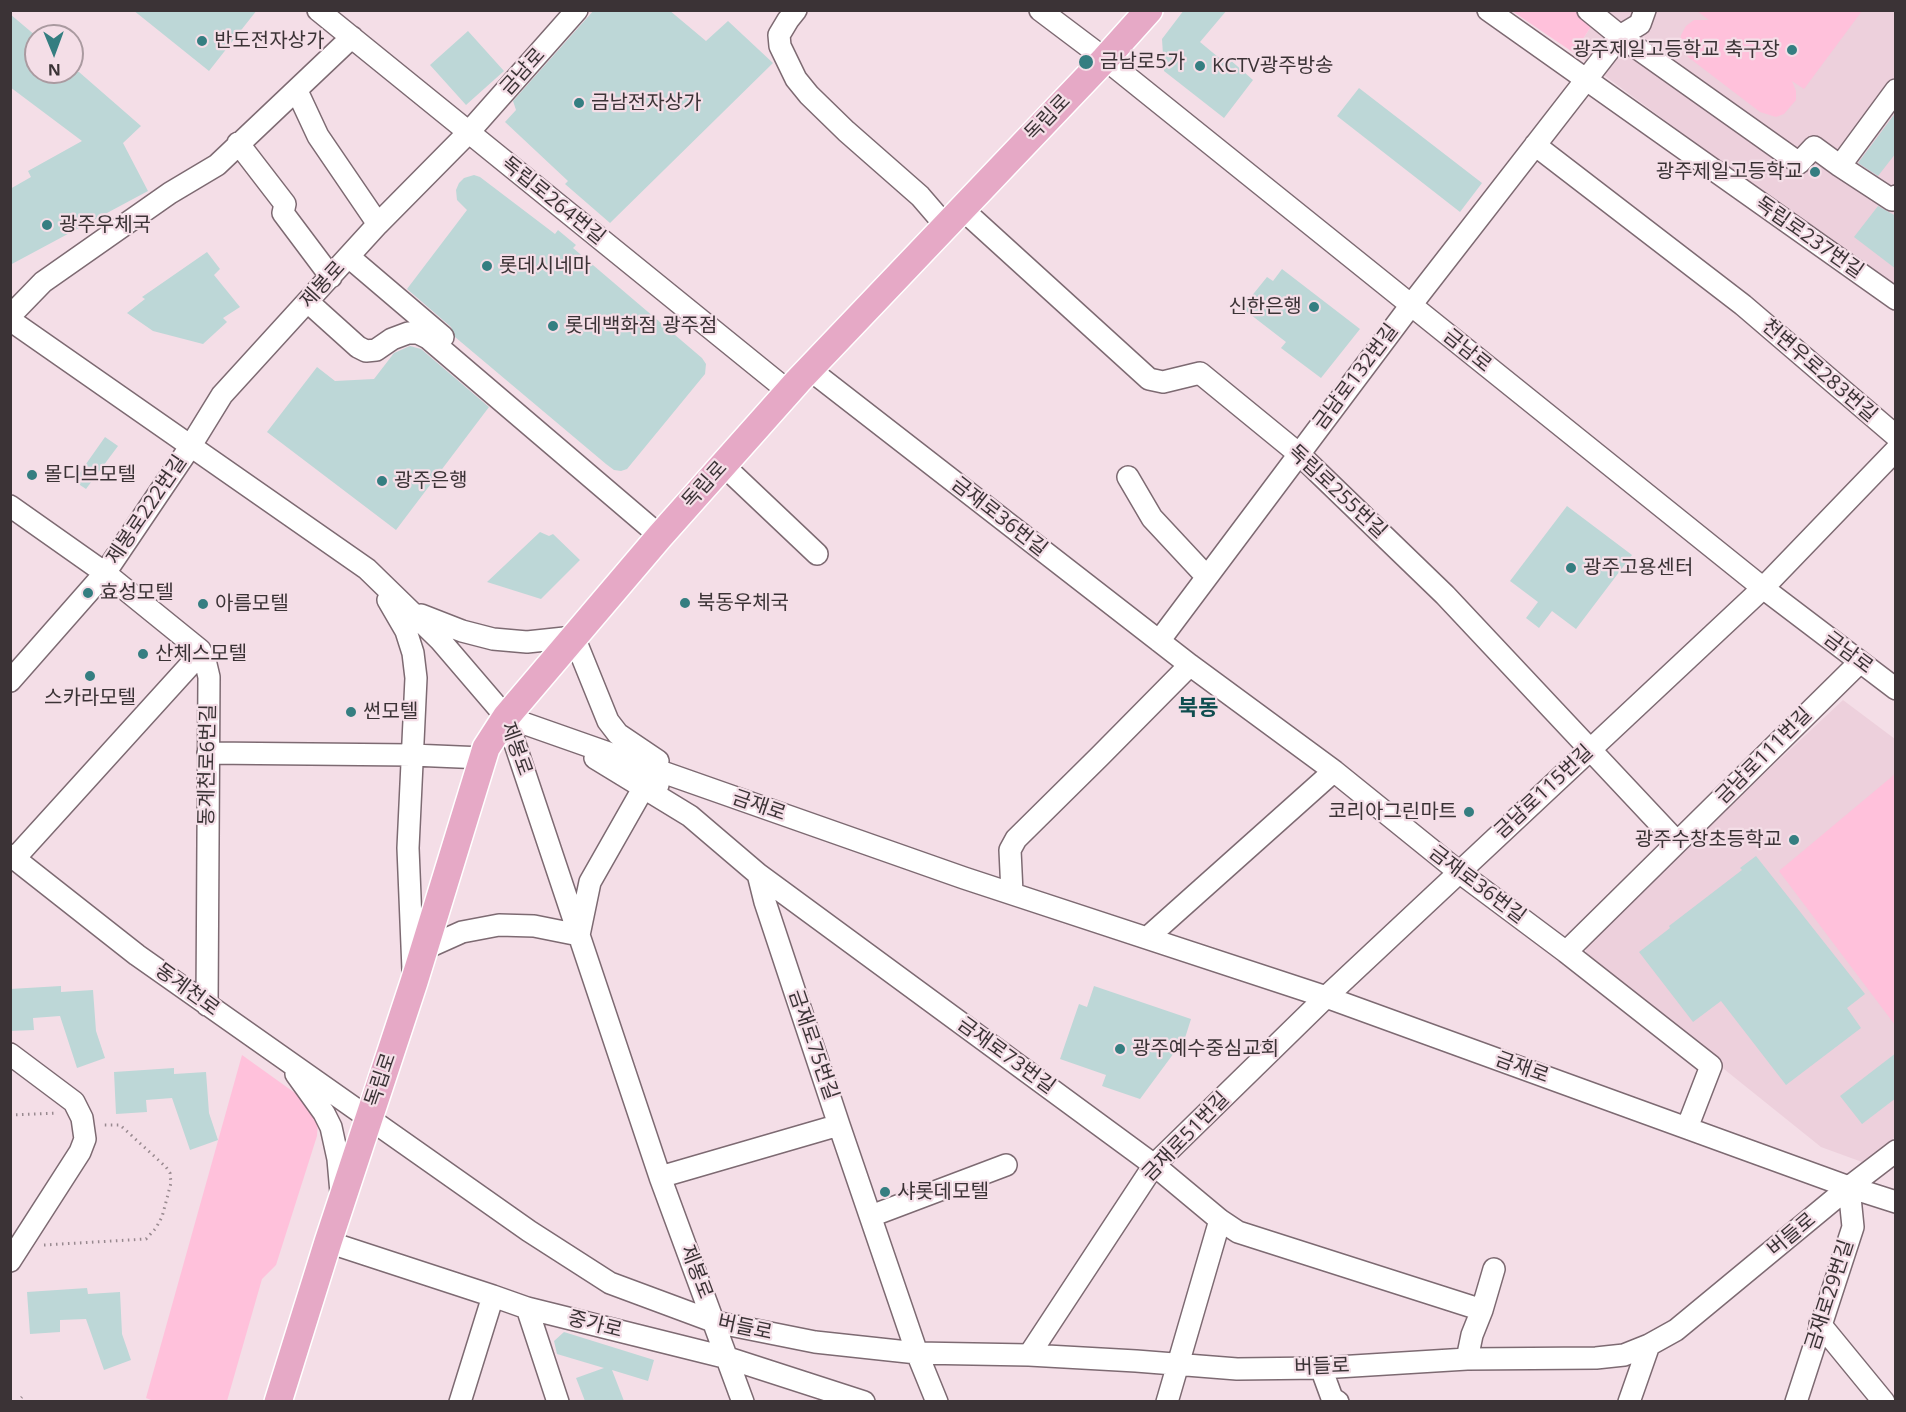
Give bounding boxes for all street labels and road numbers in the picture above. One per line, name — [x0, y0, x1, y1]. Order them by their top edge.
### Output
street label: 금남로 — [496, 43, 550, 101]
street label: 독립로 — [1020, 90, 1076, 146]
street label: 독립로264번길 — [496, 152, 610, 250]
street label: 독립로237번길 — [1750, 192, 1868, 284]
street label: 제봉로 — [296, 256, 350, 314]
street label: 천변우로283번길 — [1757, 314, 1881, 428]
street label: 금남로132번길 — [1308, 319, 1404, 435]
street label: 금남로 — [1438, 324, 1496, 378]
street label: 독립로255번길 — [1283, 440, 1391, 544]
street label: 제봉로222번길 — [102, 451, 192, 569]
street label: 독립로 — [678, 456, 732, 514]
street label: 금재로36번길 — [946, 472, 1052, 562]
street label: 금남로 — [1819, 627, 1877, 679]
street label: 금남로111번길 — [1711, 703, 1817, 809]
street label: 동계천로6번길 — [195, 704, 221, 826]
street label: 제봉로 — [495, 719, 537, 779]
street label: 금남로115번길 — [1490, 740, 1598, 844]
street label: 금재로 — [729, 786, 789, 826]
street label: 금재로36번길 — [1424, 841, 1530, 929]
street label: 동계천로 — [150, 959, 224, 1021]
street label: 금재로75번길 — [783, 987, 843, 1103]
street label: 금재로73번길 — [952, 1013, 1060, 1099]
street label: 금재로 — [1492, 1047, 1552, 1089]
street label: 독립로 — [361, 1050, 401, 1110]
street label: 금재로51번길 — [1137, 1087, 1235, 1187]
street label: 버들로 — [1763, 1208, 1821, 1262]
street label: 금재로29번길 — [1801, 1237, 1859, 1353]
street label: 제봉로 — [675, 1242, 717, 1302]
street label: 중가로 — [565, 1307, 625, 1343]
street label: 버들로 — [716, 1311, 774, 1345]
street label: 버들로 — [1294, 1354, 1350, 1380]

